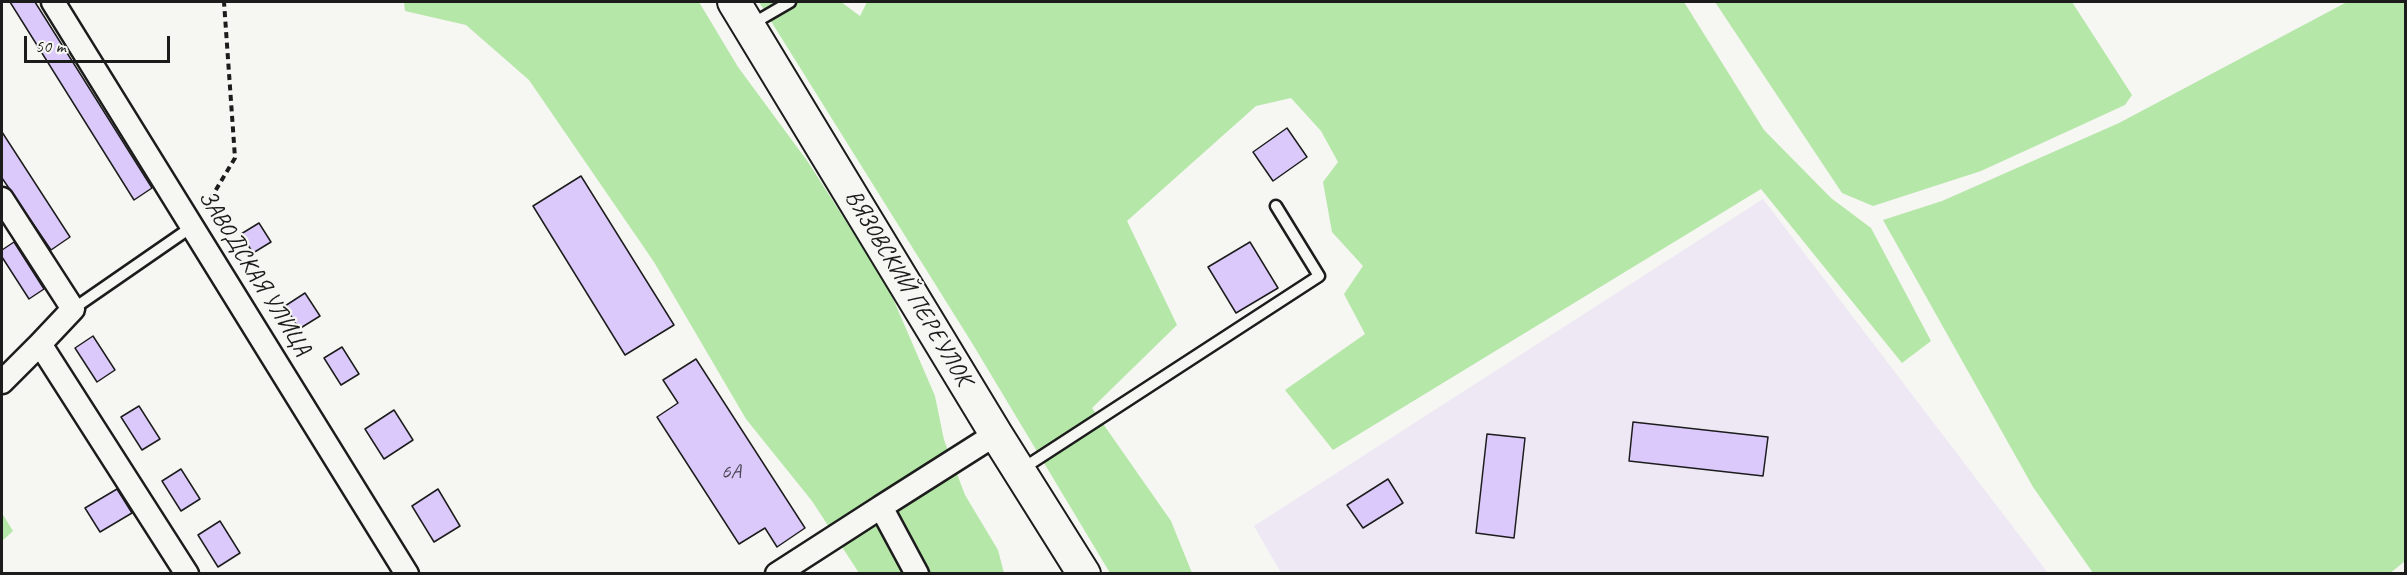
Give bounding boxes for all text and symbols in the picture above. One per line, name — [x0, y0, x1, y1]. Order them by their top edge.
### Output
scale bar — [27, 24, 172, 62]
text: 50 m — [35, 35, 66, 57]
street label: ЗАВОДСКАЯ УЛИЦА — [191, 185, 317, 361]
street label: ВЯЗОВСКИЙ ПЕРЕУЛОК — [838, 185, 978, 391]
house number: 6А — [721, 459, 741, 485]

